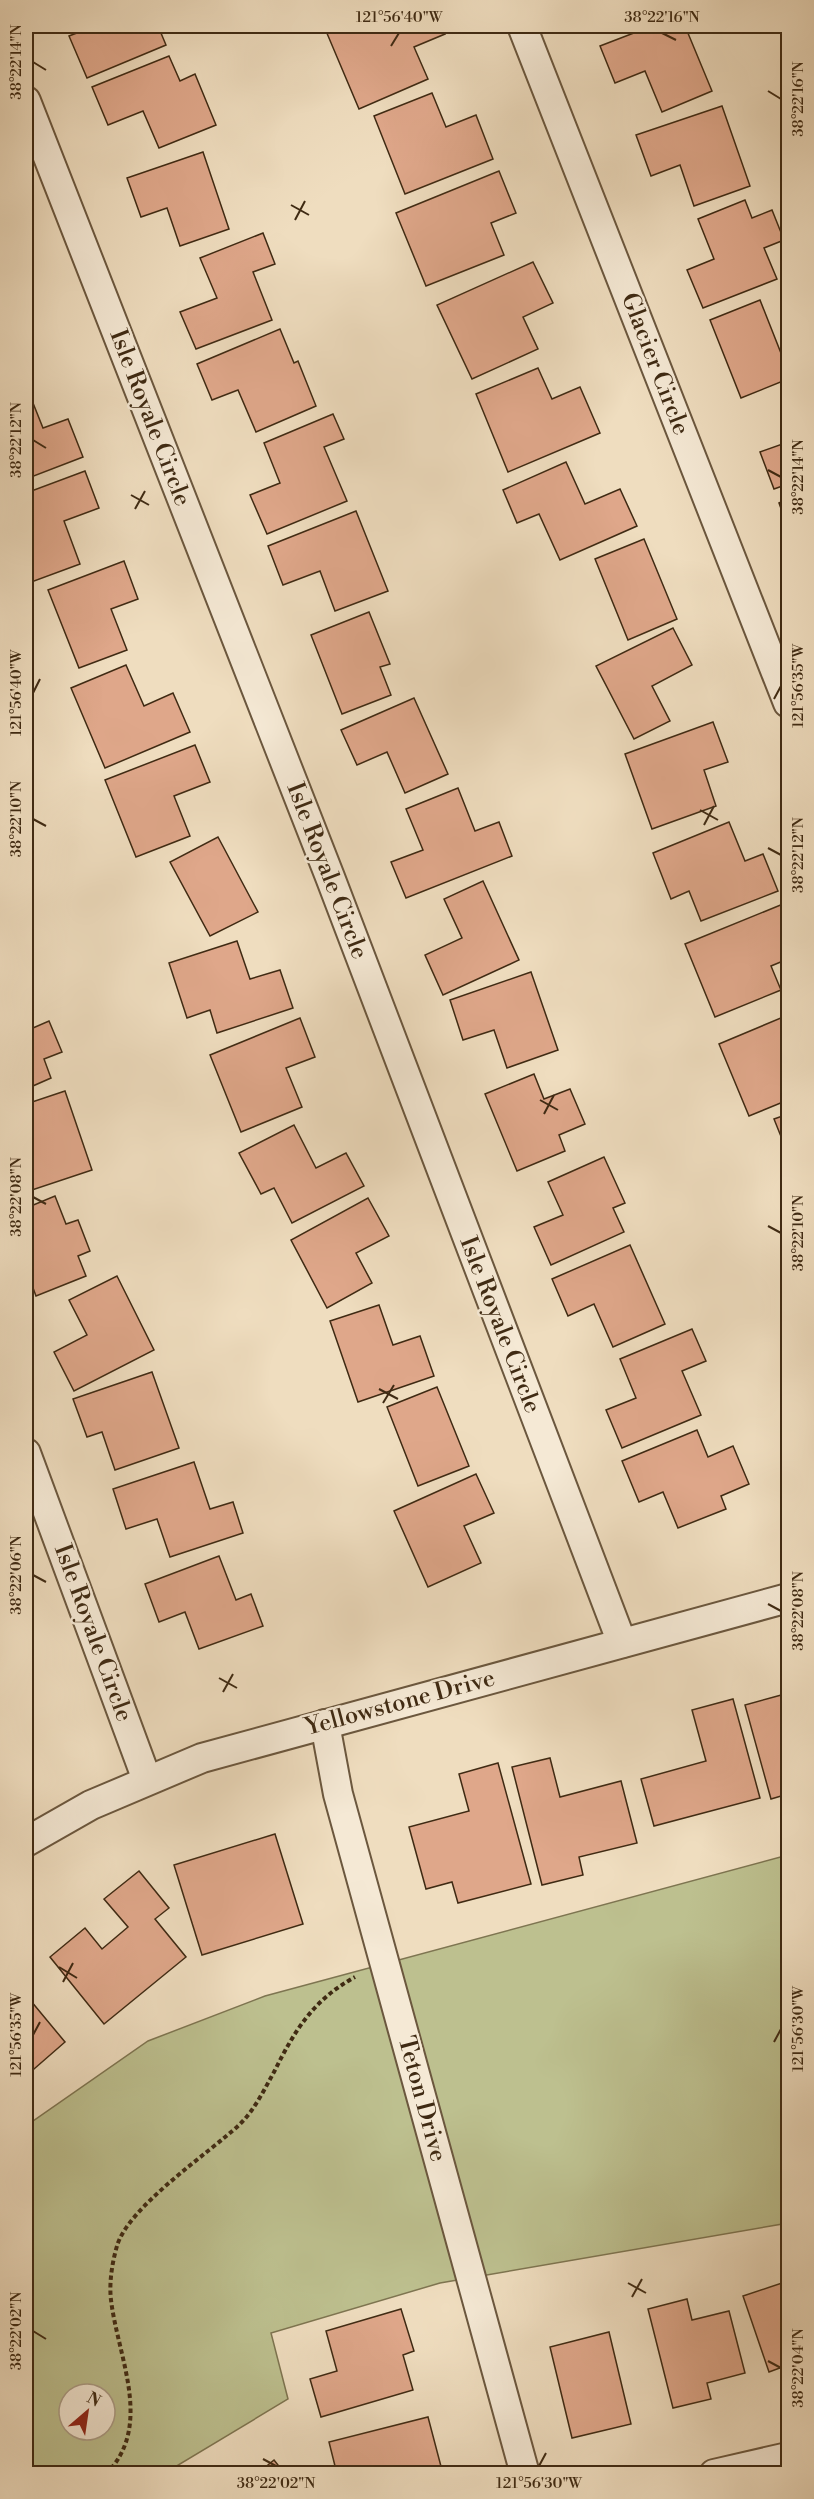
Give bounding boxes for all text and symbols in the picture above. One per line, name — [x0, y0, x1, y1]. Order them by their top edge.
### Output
text: 121°56'40"W — [356, 8, 443, 27]
text: 38°22'16"N — [624, 8, 700, 27]
text: 38°22'14"N — [7, 24, 26, 100]
text: 38°22'16"N — [789, 61, 808, 137]
street label: Glacier Circle — [614, 289, 696, 439]
street label: Isle Royale Circle — [103, 325, 197, 511]
text: 38°22'12"N — [7, 402, 26, 478]
text: 38°22'14"N — [789, 439, 808, 515]
text: 121°56'35"W — [789, 644, 808, 728]
text: 121°56'40"W — [7, 649, 26, 736]
street label: Isle Royale Circle — [280, 778, 374, 964]
text: 38°22'10"N — [7, 781, 26, 857]
text: 38°22'12"N — [789, 817, 808, 893]
text: 38°22'08"N — [7, 1157, 26, 1237]
text: 38°22'10"N — [789, 1195, 808, 1271]
street label: Isle Royale Circle — [453, 1232, 547, 1418]
text: 38°22'06"N — [7, 1535, 26, 1615]
street label: Isle Royale Circle — [47, 1540, 139, 1726]
text: 38°22'08"N — [789, 1571, 808, 1651]
street label: Yellowstone Drive — [300, 1663, 498, 1743]
text: 121°56'30"W — [789, 1986, 808, 2072]
text: 121°56'35"W — [7, 1993, 26, 2077]
street label: Teton Drive — [391, 2033, 453, 2165]
text: 38°22'02"N — [7, 2292, 26, 2370]
text: 38°22'04"N — [789, 2328, 808, 2408]
north arrow — [57, 2382, 117, 2442]
text: N — [83, 2388, 104, 2412]
text: 38°22'02"N — [237, 2474, 315, 2493]
text: 121°56'30"W — [496, 2474, 582, 2493]

